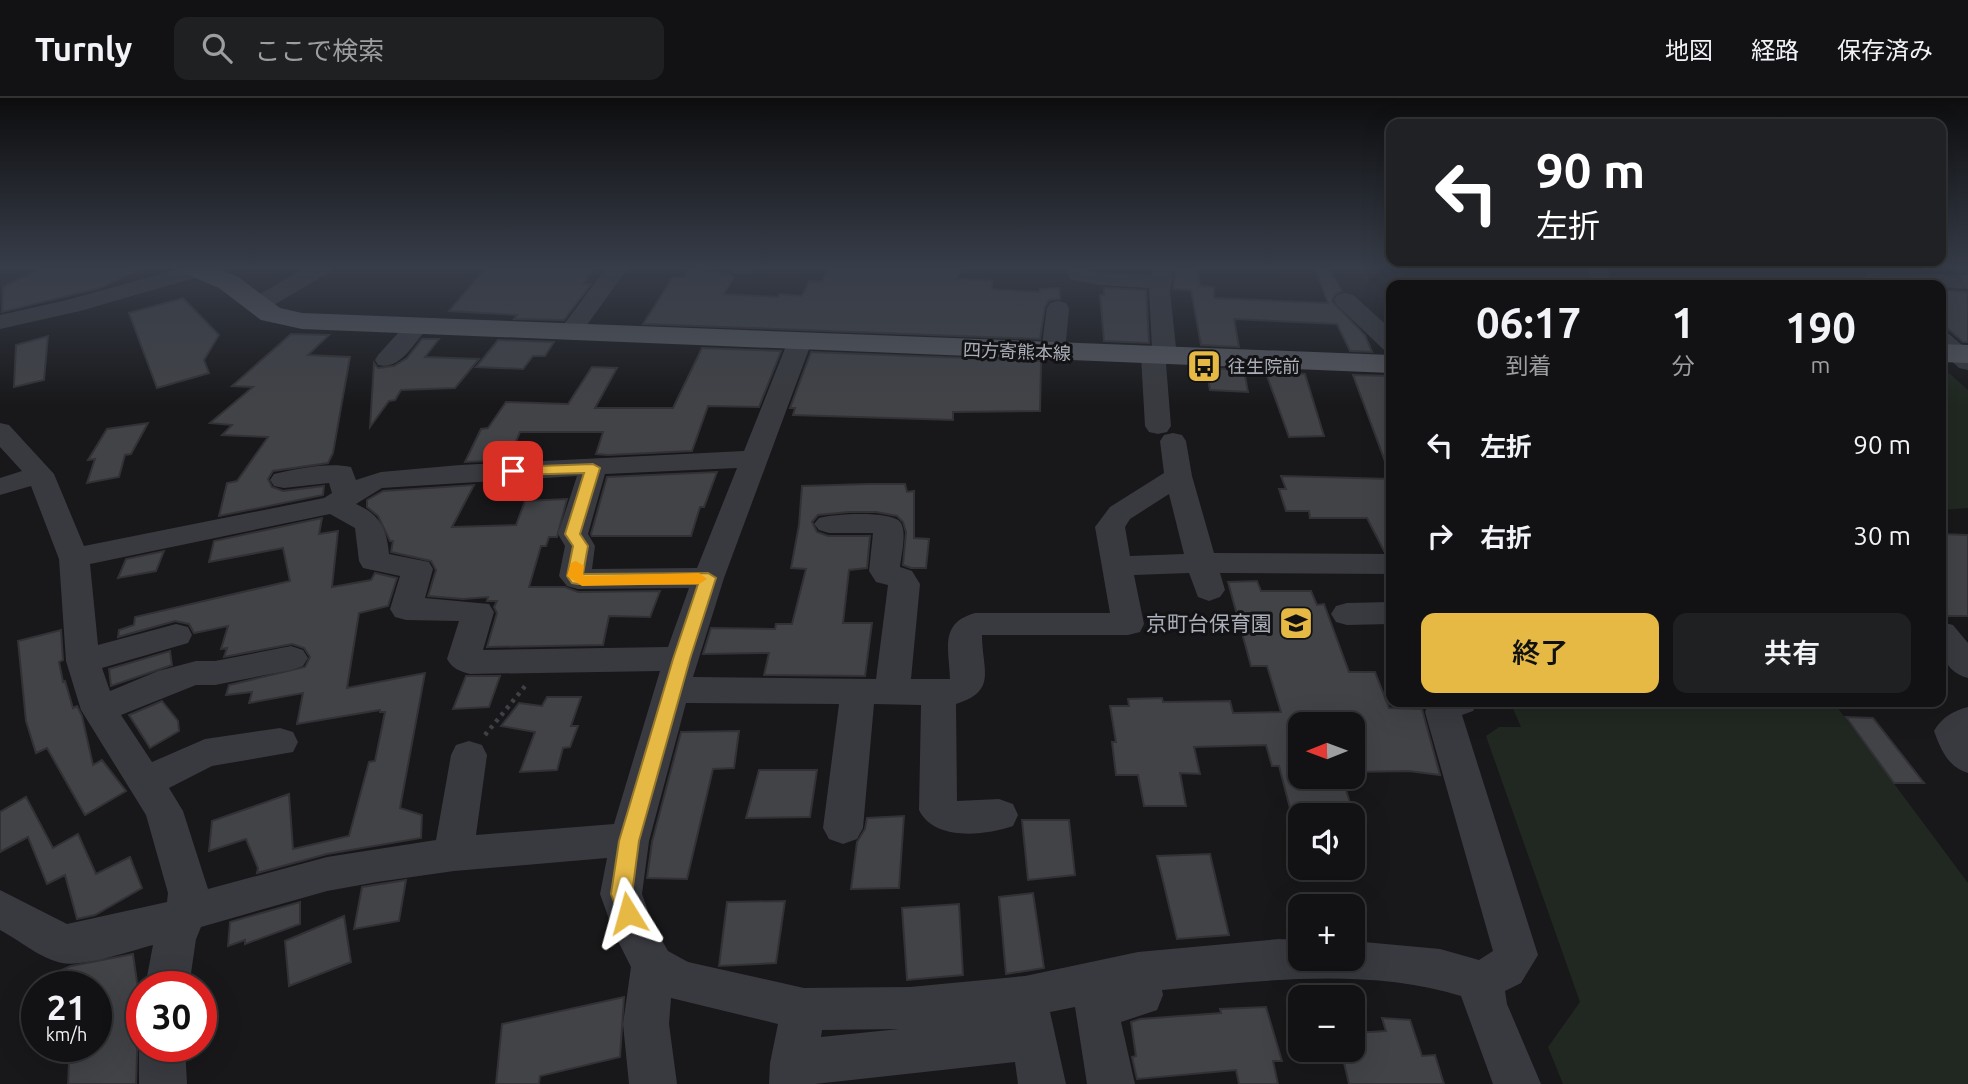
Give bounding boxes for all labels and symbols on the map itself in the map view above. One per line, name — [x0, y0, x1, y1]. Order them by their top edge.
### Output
street label: 四方寄熊本線 — [963, 339, 1071, 363]
bus stop icon: 往生院前 — [1185, 347, 1223, 385]
place label: 往生院前 — [1228, 356, 1300, 376]
pin — [483, 441, 543, 501]
school or university icon: 京町台保育園 — [1277, 604, 1315, 642]
place label: 京町台保育園 — [1146, 611, 1272, 635]
north arrow — [1288, 712, 1365, 789]
position arrow — [591, 876, 665, 950]
speed limit sign: 30 — [126, 971, 217, 1062]

